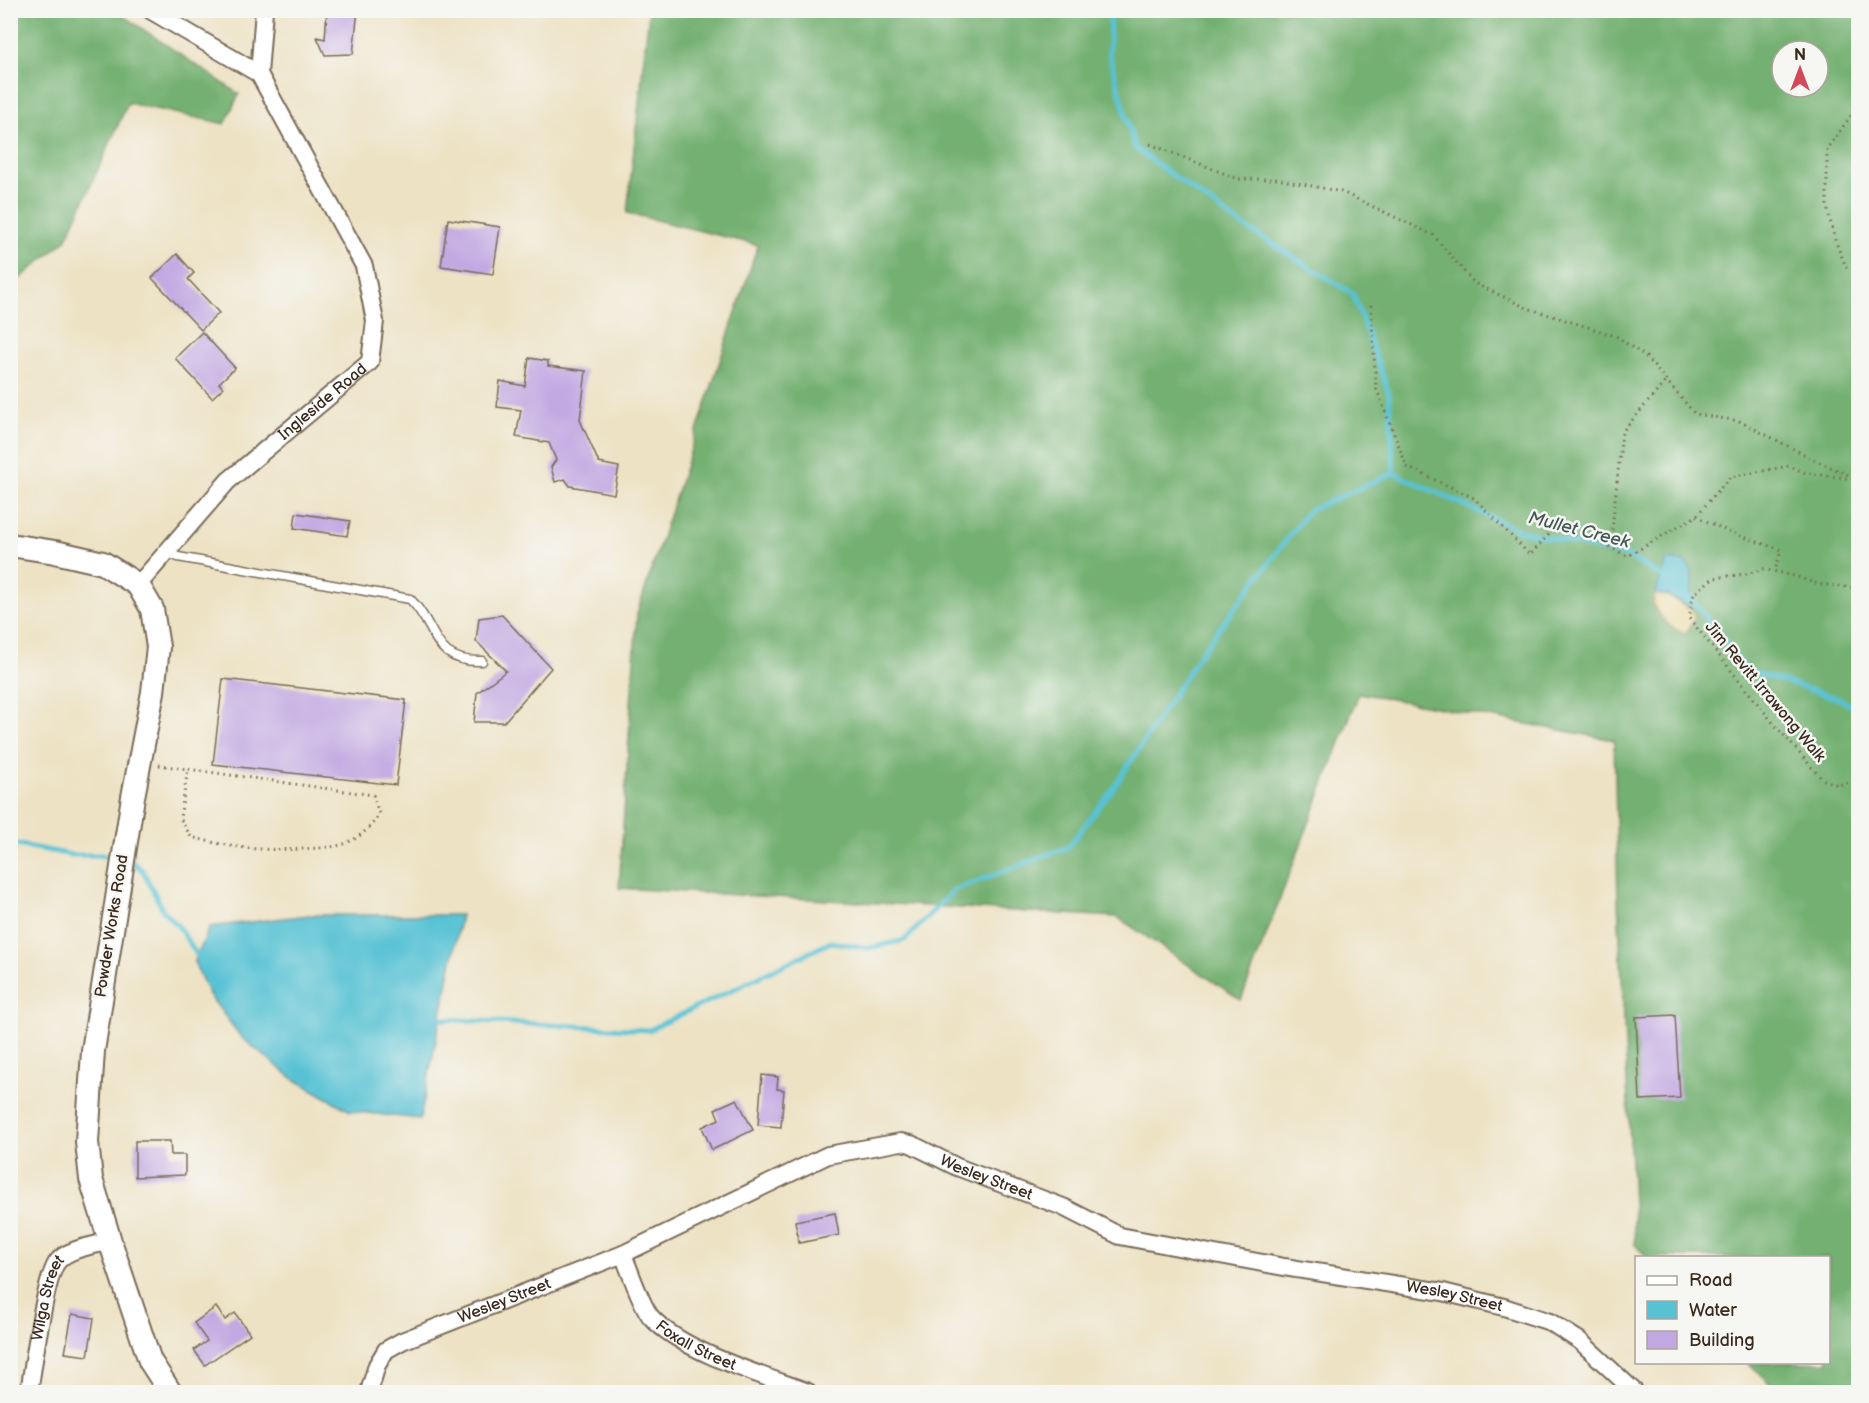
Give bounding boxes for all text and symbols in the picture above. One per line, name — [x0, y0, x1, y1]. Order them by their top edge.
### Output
north arrow — [1770, 39, 1830, 99]
text: N — [1794, 46, 1806, 65]
street label: Ingleside Road — [275, 359, 371, 444]
water label: Mullet Creek — [1526, 507, 1633, 553]
street label: Jim Revitt Irrawong Walk — [1701, 618, 1829, 766]
street label: Powder Works Road — [91, 853, 133, 999]
street label: Wesley Street — [937, 1150, 1035, 1204]
street label: Wilga Street — [28, 1251, 68, 1342]
legend — [1635, 1256, 1830, 1364]
text: Road — [1689, 1270, 1733, 1291]
street label: Wesley Street — [455, 1274, 554, 1328]
street label: Wesley Street — [1405, 1277, 1505, 1316]
text: Water — [1689, 1300, 1737, 1321]
street label: Foxall Street — [652, 1316, 739, 1375]
text: Building — [1689, 1330, 1755, 1351]

